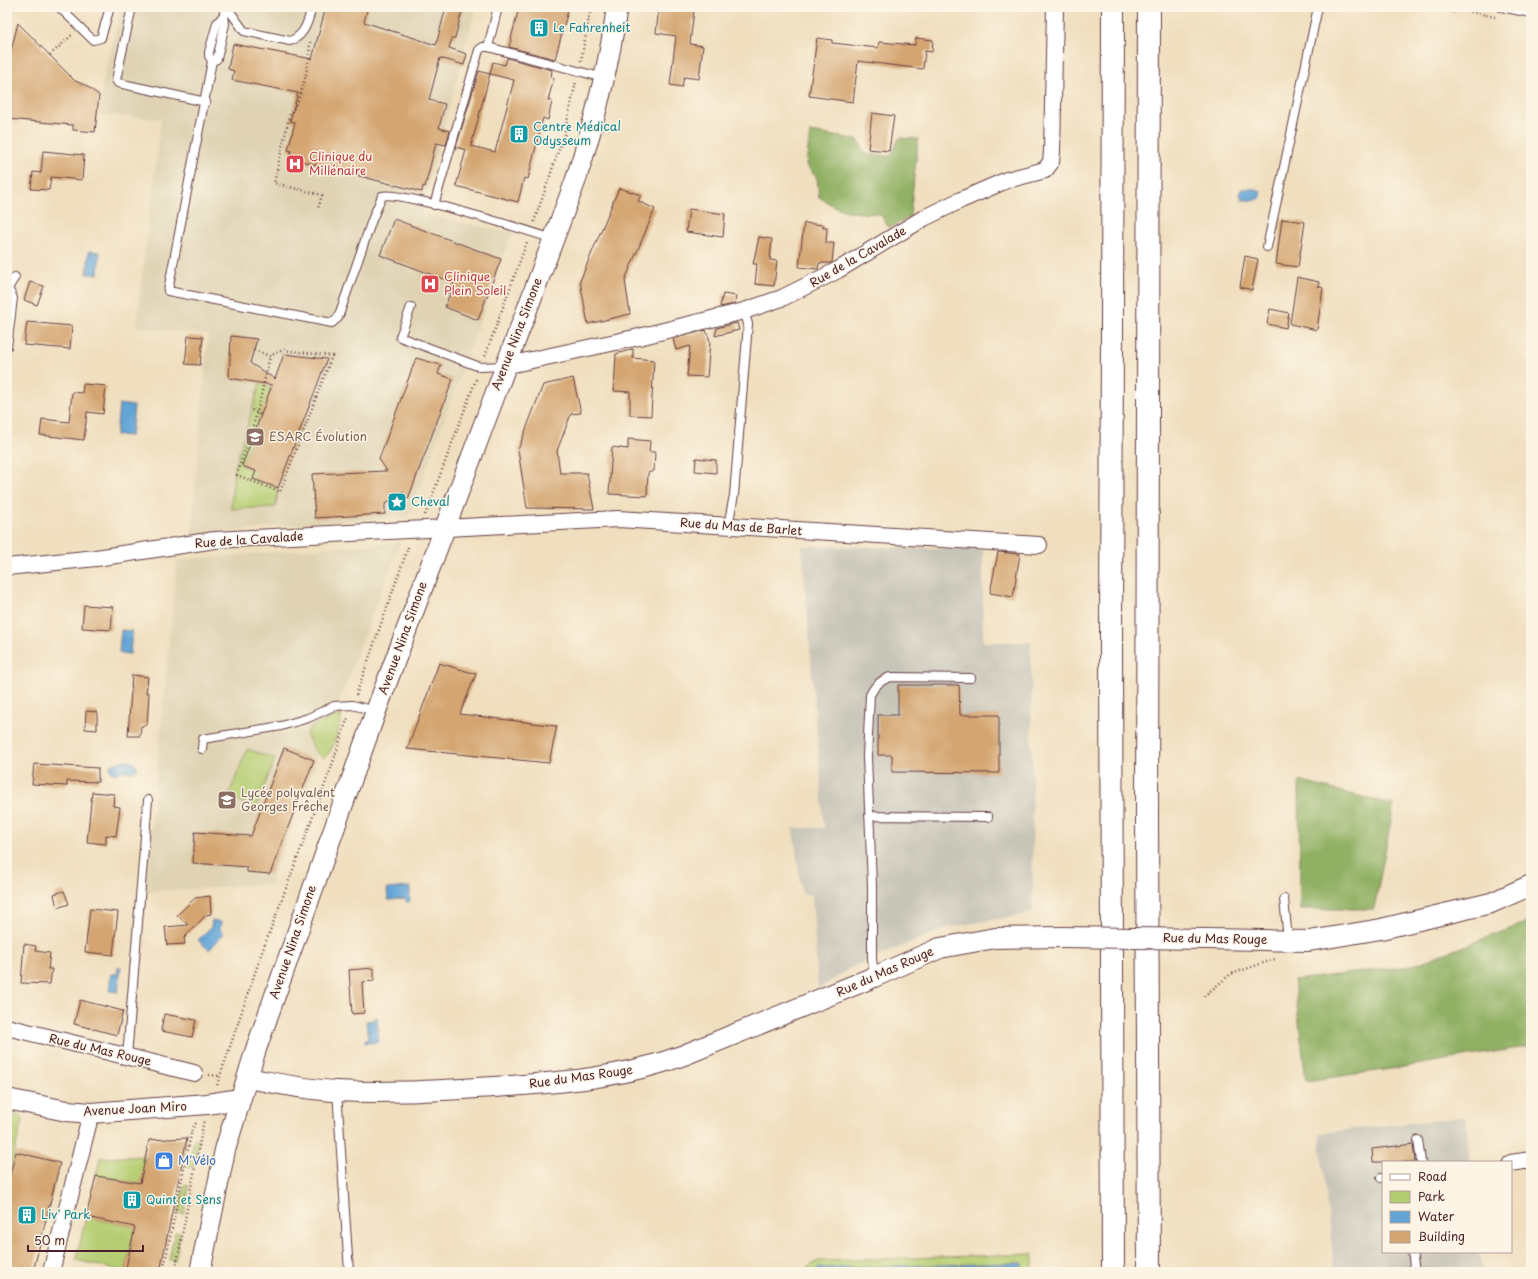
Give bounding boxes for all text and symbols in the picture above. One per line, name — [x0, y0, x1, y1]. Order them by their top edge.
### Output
building icon: Le Fahrenheit — [528, 17, 550, 39]
place label: Le Fahrenheit — [553, 18, 630, 36]
place label: Centre Médical Odysseum — [533, 117, 621, 149]
building icon: Centre Médical Odysseum — [508, 123, 530, 145]
place label: Clinique du Millénaire — [309, 147, 373, 179]
hospital icon: Clinique du Millénaire — [284, 153, 306, 175]
street label: Rue de la Cavalade — [806, 221, 909, 291]
place label: Clinique Plein Soleil — [444, 267, 506, 299]
hospital icon: Clinique Plein Soleil — [419, 273, 441, 295]
street label: Avenue Nina Simone — [486, 274, 546, 393]
school or university icon: ESARC Évolution — [244, 426, 266, 448]
place label: ESARC Évolution — [269, 427, 367, 445]
place icon: Cheval — [386, 491, 408, 513]
place label: Cheval — [411, 492, 450, 510]
street label: Rue du Mas de Barlet — [679, 513, 803, 539]
street label: Rue de la Cavalade — [194, 526, 304, 552]
street label: Avenue Nina Simone — [373, 578, 431, 697]
place label: Lycée polyvalent Georges Frêche — [241, 783, 335, 815]
school or university icon: Lycée polyvalent Georges Frêche — [216, 789, 238, 811]
street label: Avenue Nina Simone — [264, 882, 320, 1001]
street label: Rue du Mas Rouge — [1163, 928, 1268, 948]
street label: Rue du Mas Rouge — [833, 941, 936, 1001]
street label: Rue du Mas Rouge — [47, 1028, 154, 1070]
street label: Rue du Mas Rouge — [528, 1060, 634, 1092]
street label: Avenue Joan Miro — [83, 1096, 188, 1120]
shop icon: M'Vélo — [153, 1150, 175, 1172]
place label: M'Vélo — [178, 1151, 216, 1169]
legend — [1382, 1161, 1512, 1253]
text: Road — [1418, 1167, 1447, 1185]
text: Park — [1418, 1187, 1445, 1205]
building icon: Quint et Sens — [121, 1189, 143, 1211]
place label: Quint et Sens — [146, 1190, 222, 1208]
building icon: Liv' Park — [16, 1204, 38, 1226]
place label: Liv' Park — [41, 1205, 90, 1223]
text: Water — [1418, 1207, 1455, 1225]
scale bar — [28, 1227, 143, 1253]
text: Building — [1418, 1227, 1465, 1245]
text: 50 m — [34, 1231, 65, 1249]

